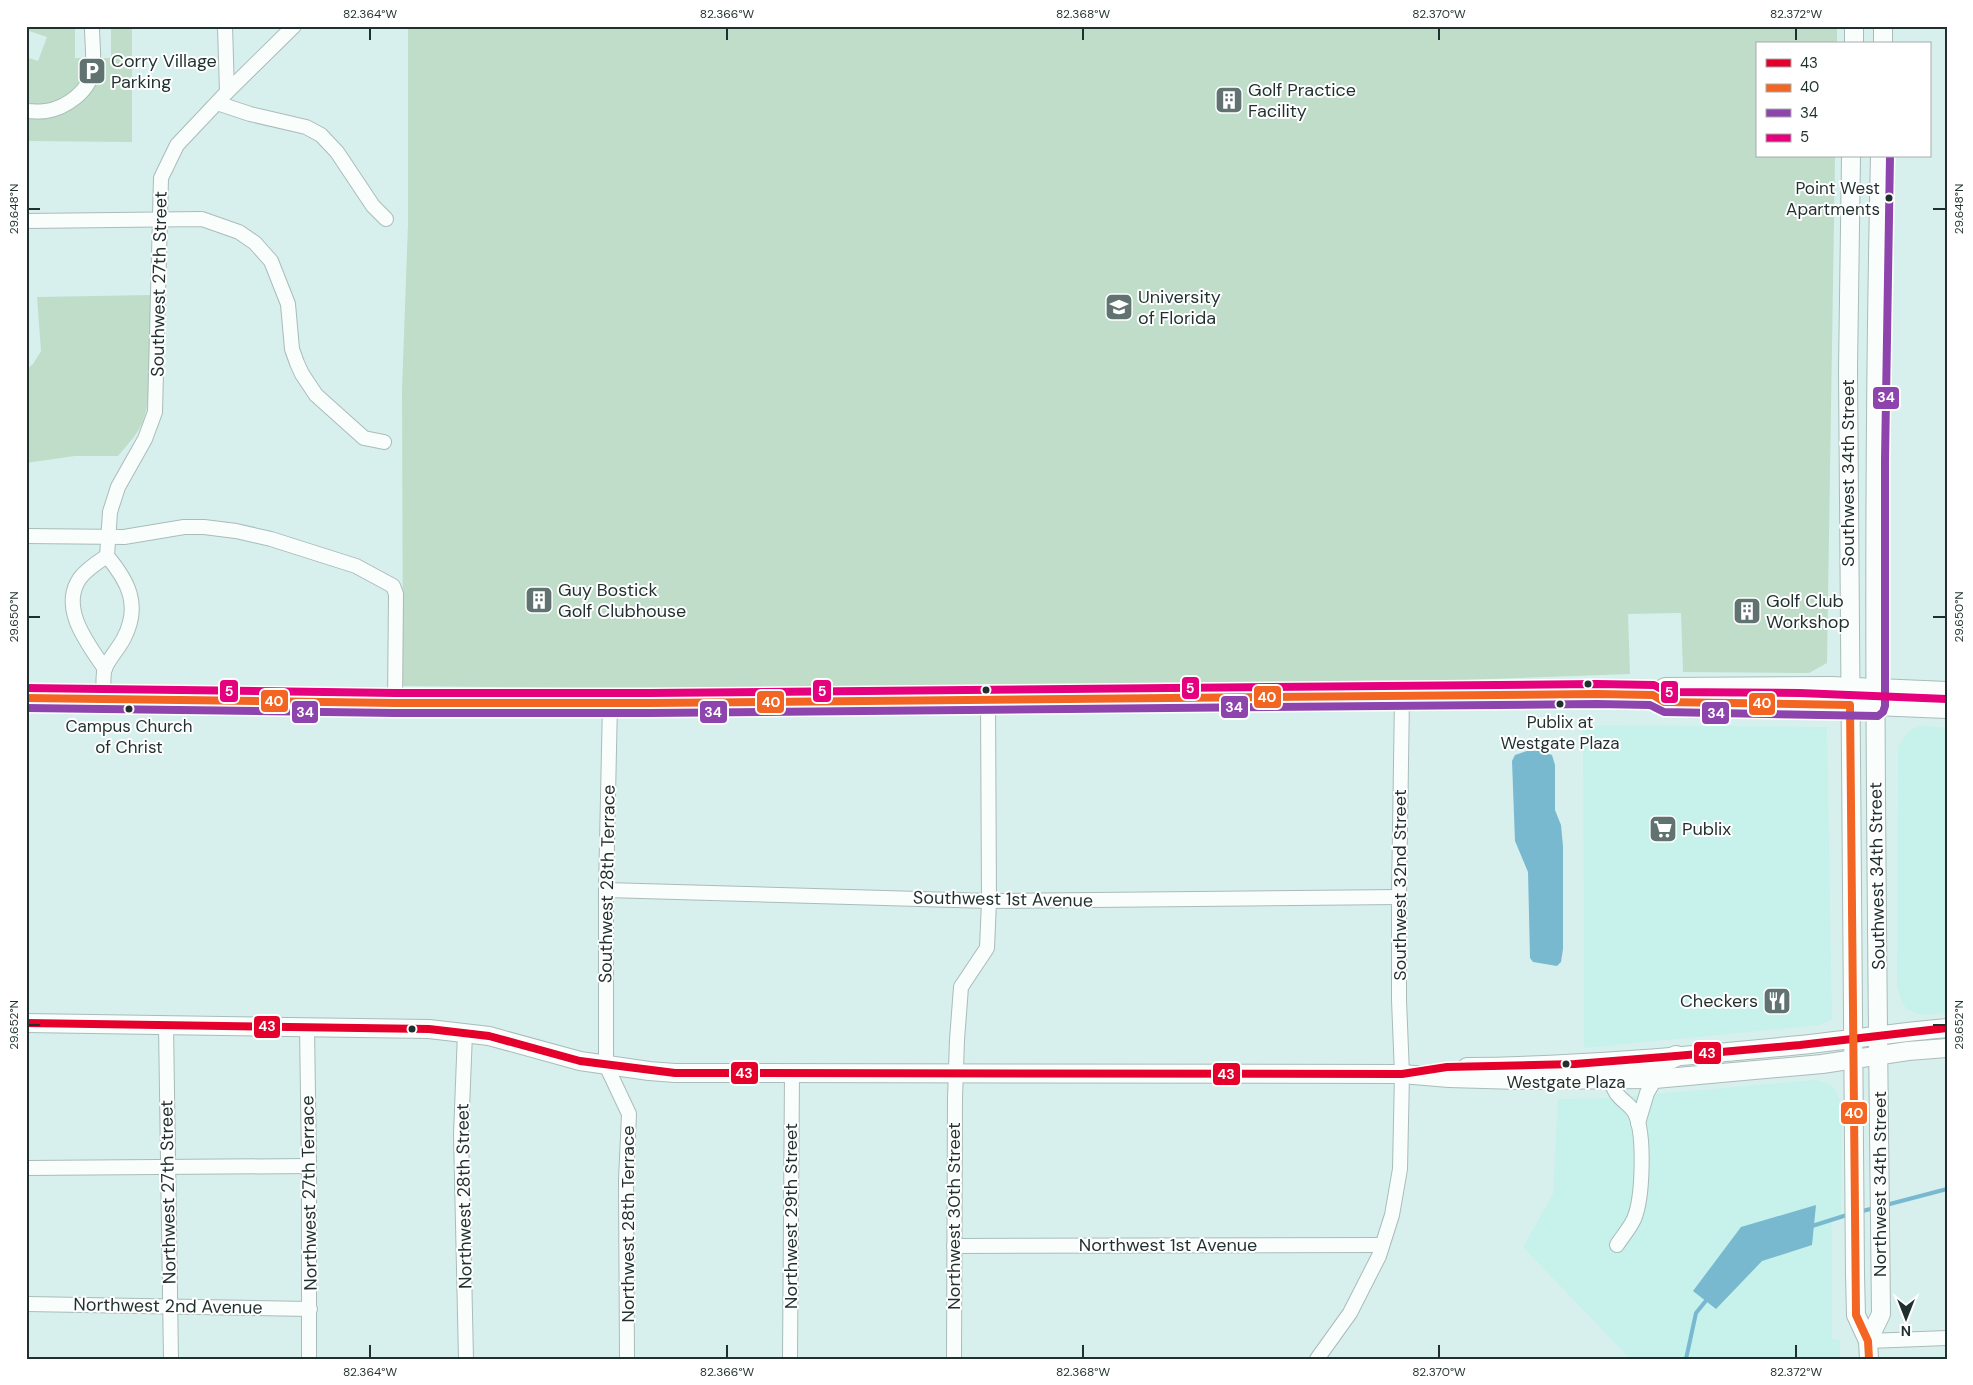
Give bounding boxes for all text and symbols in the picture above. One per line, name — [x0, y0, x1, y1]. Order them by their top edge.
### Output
text: 82.364°W — [343, 6, 397, 22]
text: 82.366°W — [700, 6, 755, 22]
text: 82.368°W — [1056, 6, 1110, 22]
text: 82.370°W — [1412, 6, 1466, 22]
text: 82.372°W — [1770, 6, 1822, 22]
legend — [1756, 42, 1930, 158]
place label: Corry Village Parking — [111, 49, 217, 94]
text: 43 — [1800, 53, 1818, 73]
parking icon: Corry Village Parking — [77, 56, 107, 86]
text: 40 — [1800, 77, 1819, 97]
place label: Golf Practice Facility — [1248, 78, 1356, 123]
building icon: Golf Practice Facility — [1214, 85, 1244, 115]
text: 34 — [1800, 103, 1818, 123]
text: 5 — [1800, 127, 1809, 147]
place label: Point West Apartments — [1786, 177, 1880, 220]
text: 29.648°N — [6, 184, 22, 234]
text: 29.648°N — [1951, 184, 1967, 234]
street label: Southwest 27th Street — [145, 191, 173, 377]
marker: Point West Apartments — [1884, 193, 1894, 203]
place label: University of Florida — [1138, 285, 1221, 330]
school or university icon: University of Florida — [1104, 292, 1134, 322]
street label: Southwest 34th Street — [1836, 379, 1860, 567]
line badge: 34 — [1872, 386, 1900, 410]
text: 34 — [1877, 388, 1895, 406]
place label: Guy Bostick Golf Clubhouse — [558, 578, 686, 623]
building icon: Guy Bostick Golf Clubhouse — [524, 585, 554, 615]
place label: Golf Club Workshop — [1766, 589, 1850, 634]
text: 29.650°N — [6, 591, 22, 643]
text: 29.650°N — [1951, 591, 1967, 643]
building icon: Golf Club Workshop — [1732, 596, 1762, 626]
line badge: 5 — [1181, 676, 1200, 700]
line badge: 5 — [219, 679, 239, 703]
line badge: 5 — [812, 679, 832, 703]
text: 5 — [1186, 679, 1194, 697]
unlabelled marker — [1583, 679, 1593, 689]
line badge: 5 — [1660, 680, 1679, 704]
text: 5 — [225, 682, 233, 700]
text: 5 — [818, 682, 826, 700]
text: 5 — [1665, 683, 1673, 701]
unlabelled marker — [981, 685, 991, 695]
line badge: 40 — [1253, 685, 1282, 709]
text: 40 — [1258, 688, 1277, 706]
line badge: 40 — [260, 689, 289, 713]
line badge: 40 — [756, 690, 785, 714]
text: 40 — [265, 692, 284, 710]
line badge: 40 — [1748, 692, 1776, 716]
text: 40 — [762, 693, 781, 711]
text: 40 — [1753, 694, 1772, 712]
line badge: 34 — [1220, 695, 1249, 719]
text: 34 — [1225, 698, 1243, 716]
marker: Publix at Westgate Plaza — [1555, 699, 1565, 709]
line badge: 34 — [291, 700, 319, 724]
line badge: 34 — [699, 700, 728, 724]
line badge: 34 — [1701, 701, 1730, 725]
text: 34 — [296, 703, 314, 721]
text: 34 — [704, 703, 722, 721]
marker: Campus Church of Christ — [124, 704, 134, 714]
text: 34 — [1707, 704, 1725, 722]
place label: Publix at Westgate Plaza — [1500, 711, 1620, 754]
place label: Campus Church of Christ — [65, 715, 193, 758]
street label: Southwest 34th Street — [1863, 782, 1891, 970]
street label: Southwest 28th Terrace — [593, 785, 621, 983]
street label: Southwest 32nd Street — [1388, 789, 1412, 981]
supermarket icon: Publix — [1648, 814, 1678, 844]
place label: Publix — [1682, 817, 1731, 841]
street label: Southwest 1st Avenue — [913, 885, 1093, 913]
restaurant icon: Checkers — [1762, 986, 1792, 1016]
place label: Checkers — [1680, 989, 1758, 1013]
text: 29.652°N — [6, 1000, 22, 1050]
text: 29.652°N — [1951, 1000, 1967, 1050]
line badge: 43 — [253, 1015, 281, 1039]
text: 43 — [258, 1017, 276, 1035]
unlabelled marker — [407, 1024, 417, 1034]
line badge: 43 — [1693, 1041, 1722, 1065]
text: 43 — [1698, 1044, 1716, 1062]
marker: Westgate Plaza — [1561, 1059, 1571, 1069]
line badge: 43 — [730, 1061, 759, 1085]
line badge: 43 — [1212, 1062, 1241, 1086]
text: 43 — [735, 1064, 753, 1082]
text: 43 — [1217, 1065, 1235, 1083]
place label: Westgate Plaza — [1506, 1071, 1626, 1093]
street label: Northwest 34th Street — [1868, 1091, 1892, 1277]
street label: Northwest 27th Terrace — [295, 1095, 323, 1291]
street label: Northwest 27th Street — [154, 1100, 182, 1284]
line badge: 40 — [1840, 1101, 1868, 1125]
street label: Northwest 28th Street — [450, 1103, 478, 1289]
text: 40 — [1845, 1104, 1864, 1122]
street label: Northwest 30th Street — [942, 1122, 966, 1310]
street label: Northwest 29th Street — [779, 1123, 803, 1309]
street label: Northwest 28th Terrace — [616, 1126, 640, 1322]
street label: Northwest 1st Avenue — [1079, 1233, 1257, 1257]
street label: Northwest 2nd Avenue — [73, 1292, 263, 1320]
north arrow — [1880, 1292, 1930, 1342]
text: N — [1901, 1322, 1911, 1340]
text: 82.364°W — [343, 1364, 397, 1380]
text: 82.366°W — [700, 1364, 755, 1380]
text: 82.368°W — [1056, 1364, 1110, 1380]
text: 82.370°W — [1412, 1364, 1466, 1380]
text: 82.372°W — [1770, 1364, 1822, 1380]

